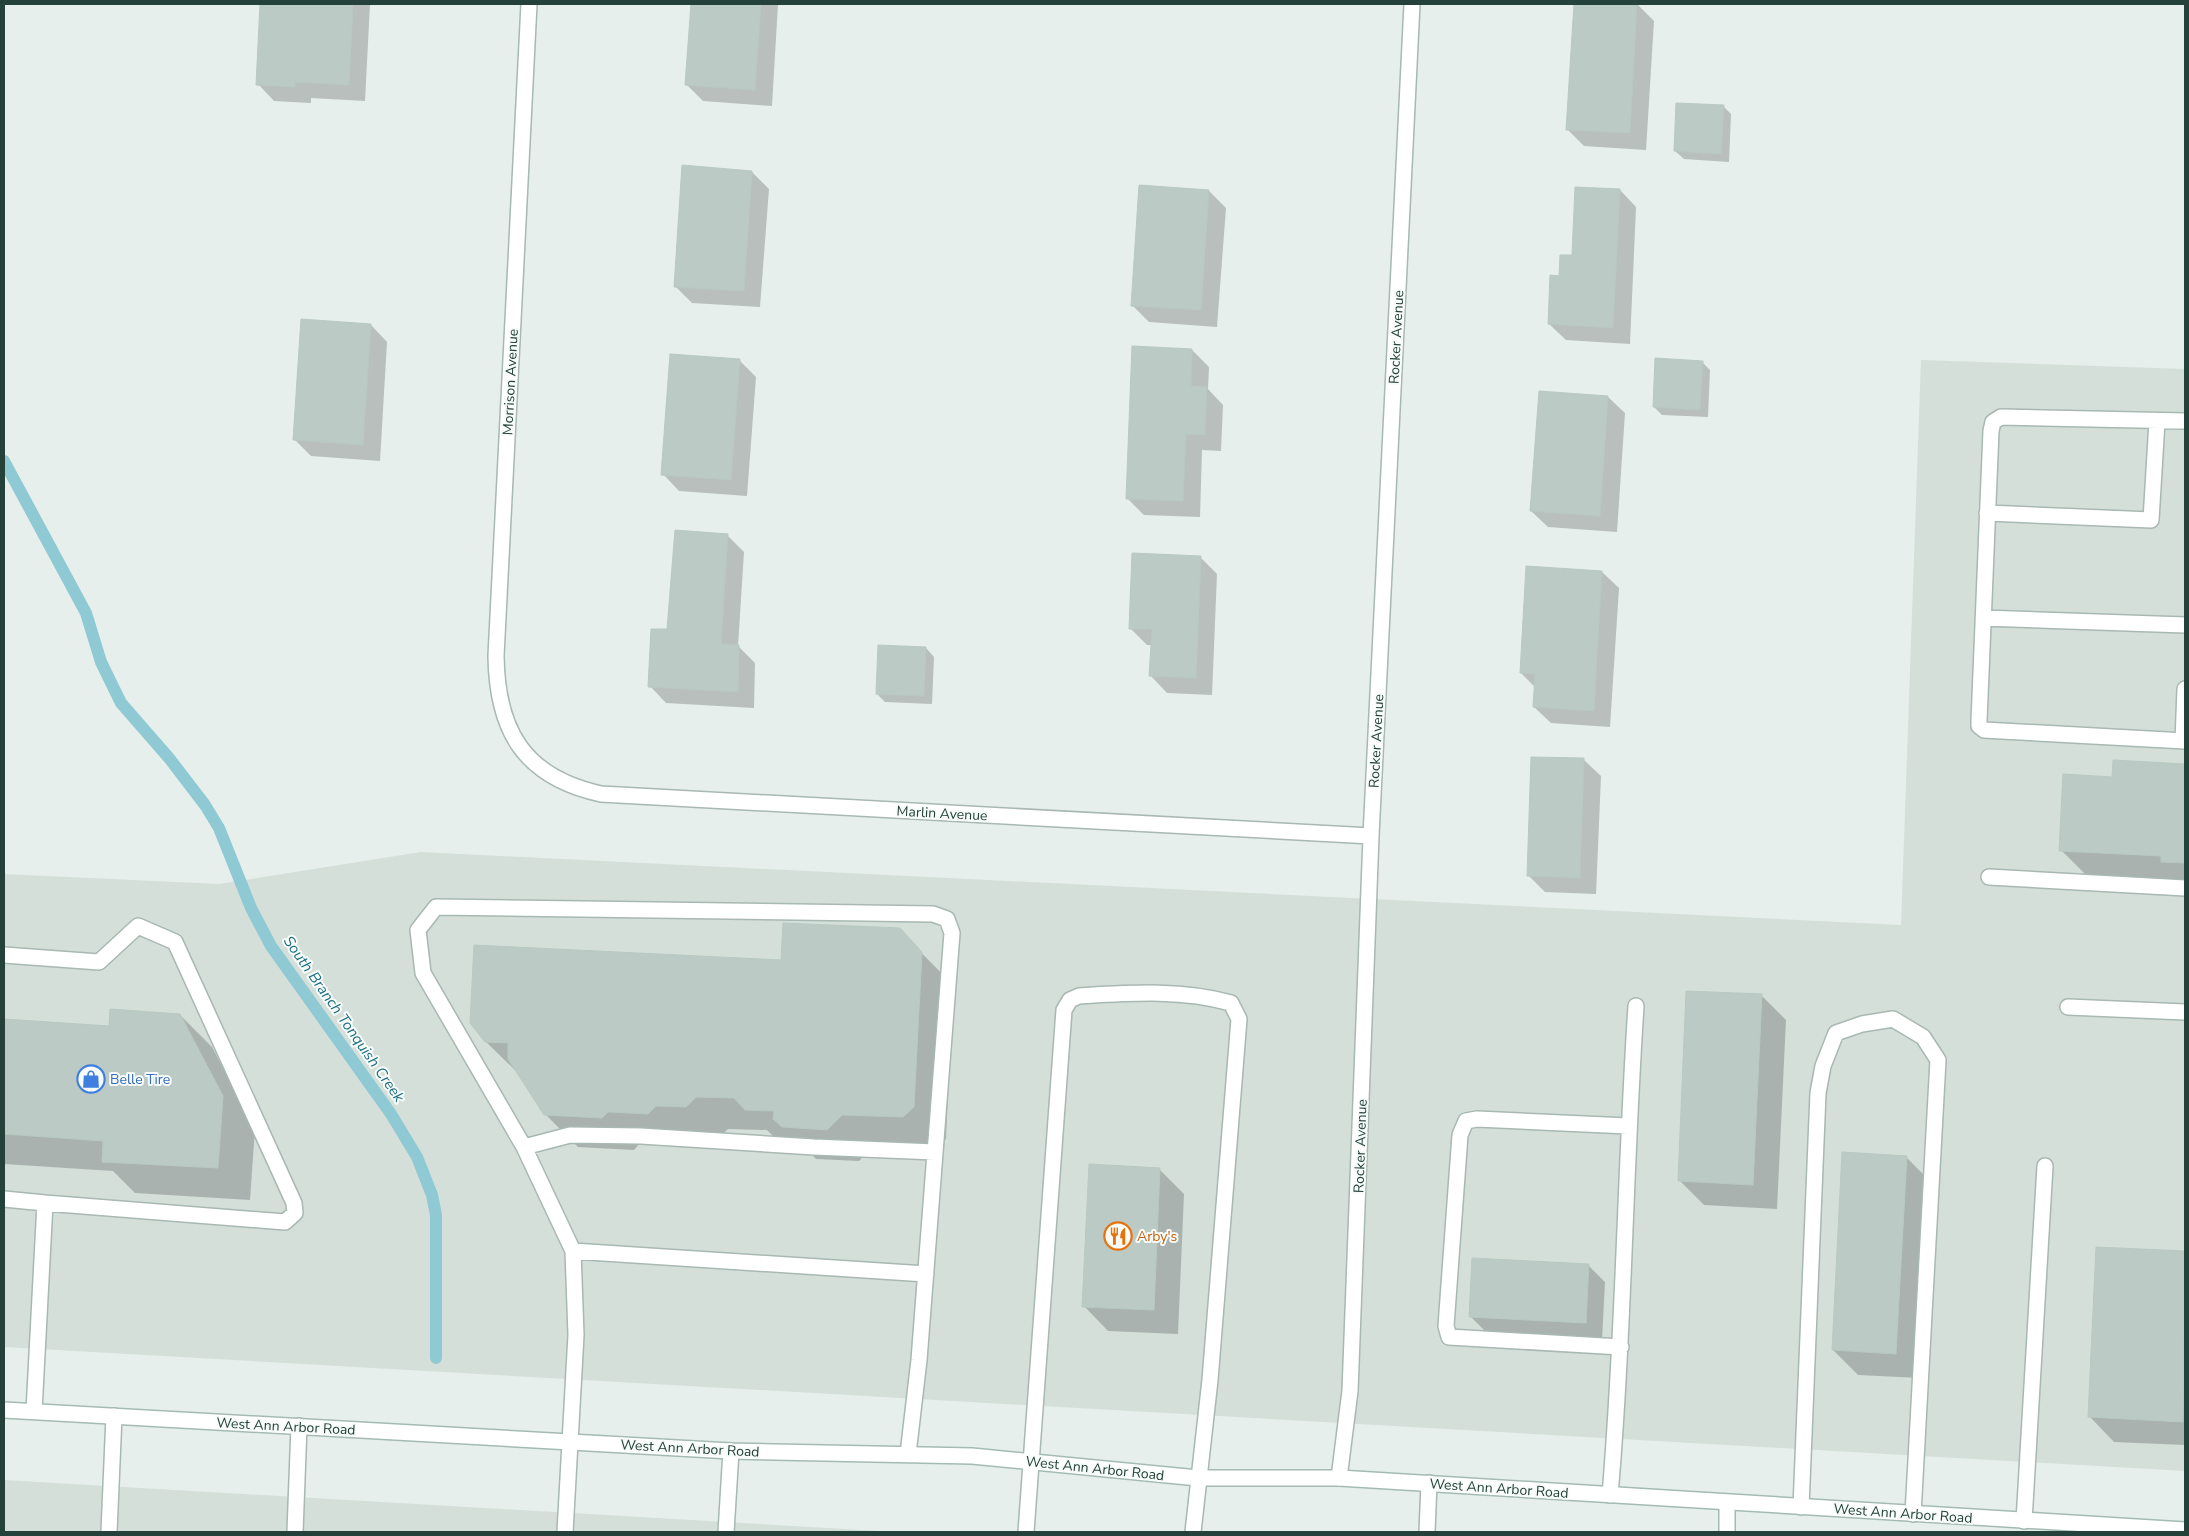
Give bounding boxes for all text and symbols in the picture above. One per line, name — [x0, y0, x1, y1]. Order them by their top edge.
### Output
street label: Rocker Avenue — [1385, 290, 1408, 384]
street label: Morrison Avenue — [498, 328, 523, 436]
street label: Rocker Avenue — [1365, 694, 1388, 788]
street label: Marlin Avenue — [896, 802, 988, 825]
water label: South Branch Tonquish Creek — [279, 932, 409, 1106]
shop icon: Belle Tire — [76, 1064, 106, 1094]
place label: Belle Tire — [110, 1070, 170, 1089]
street label: Rocker Avenue — [1349, 1099, 1372, 1193]
restaurant icon: Arby's — [1103, 1221, 1133, 1251]
place label: Arby's — [1137, 1227, 1178, 1246]
street label: West Ann Arbor Road — [216, 1413, 356, 1440]
street label: West Ann Arbor Road — [620, 1435, 760, 1462]
street label: West Ann Arbor Road — [1025, 1452, 1165, 1485]
street label: West Ann Arbor Road — [1429, 1474, 1569, 1503]
street label: West Ann Arbor Road — [1833, 1499, 1973, 1528]

